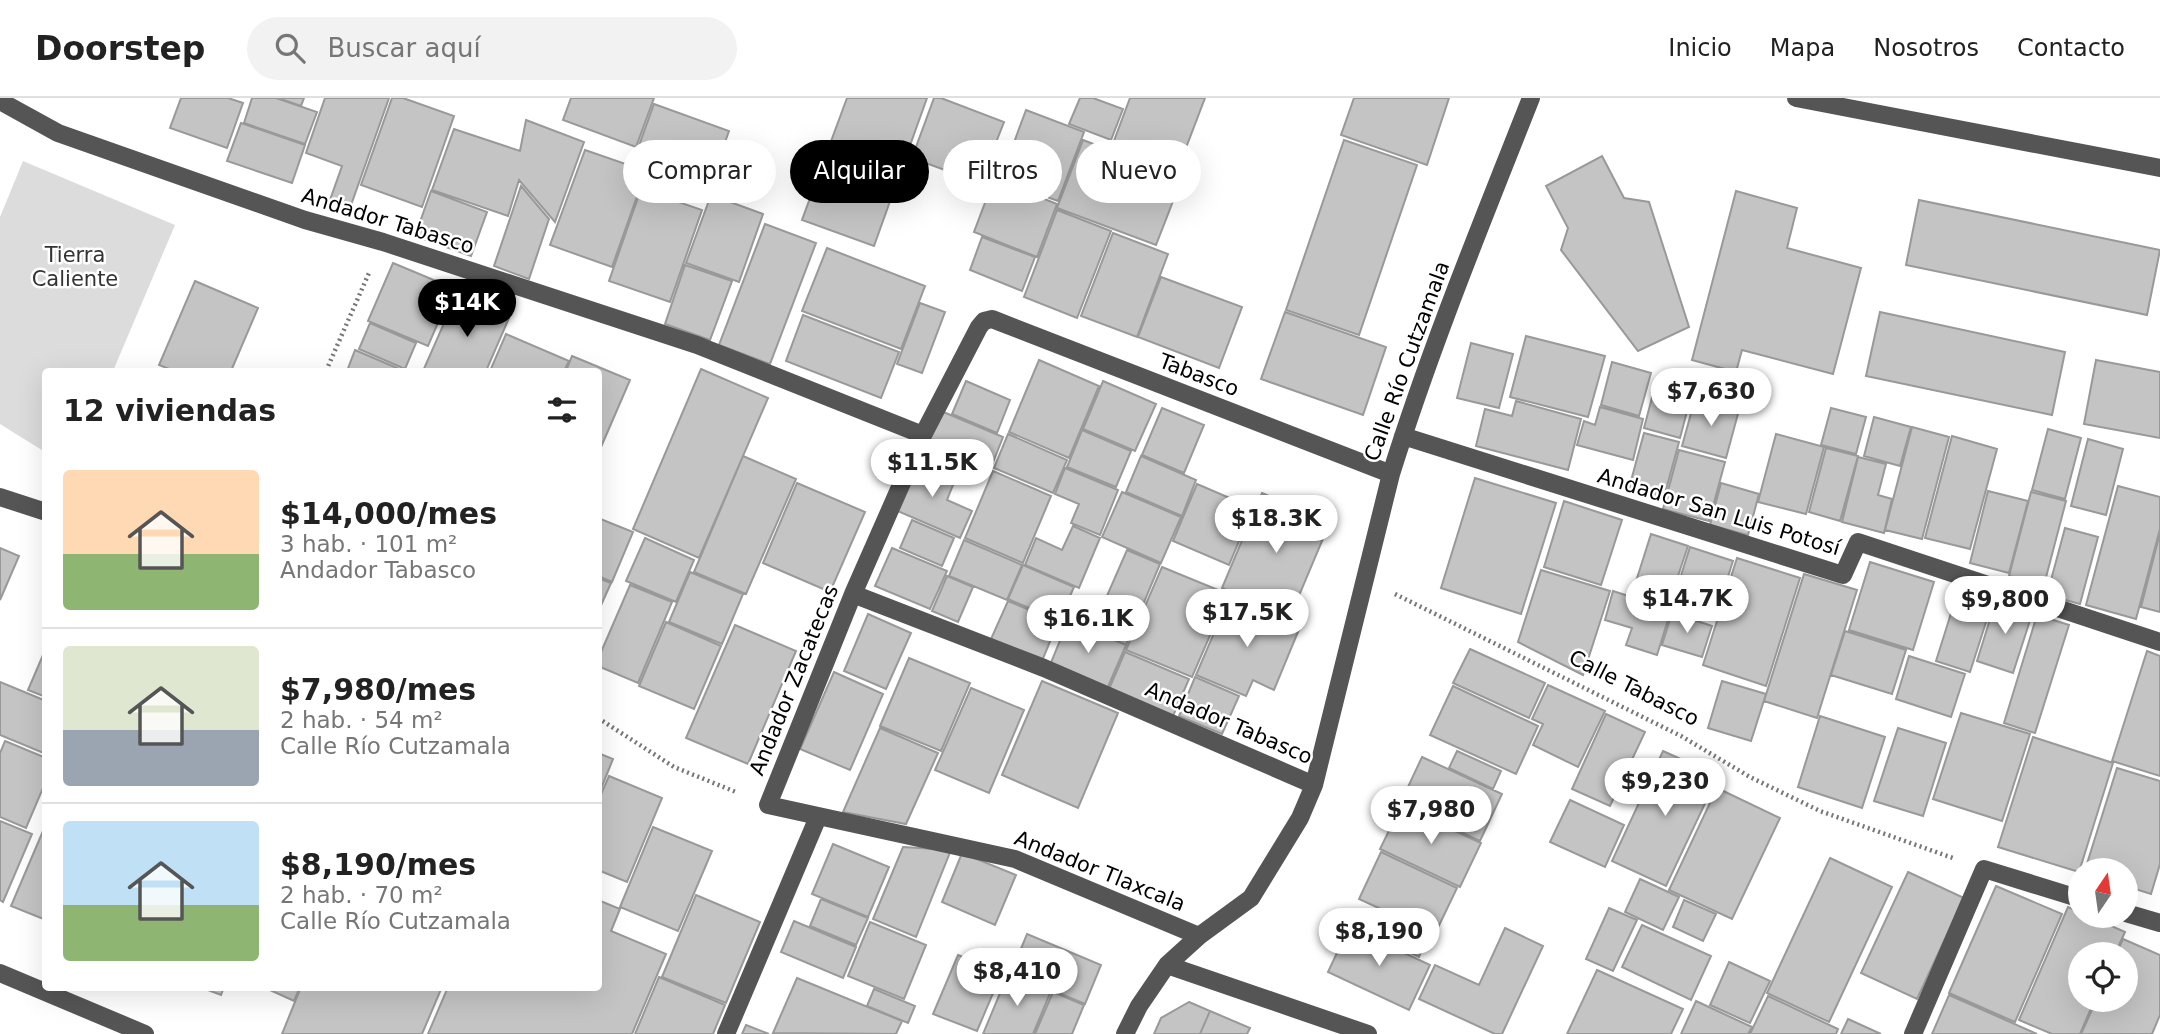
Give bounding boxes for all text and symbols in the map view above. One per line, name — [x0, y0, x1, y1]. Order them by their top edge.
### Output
search box — [247, 17, 737, 80]
text: Doorstep — [35, 29, 205, 68]
icon: search — [271, 29, 309, 67]
text: Buscar aquí — [327, 33, 481, 63]
text: Inicio — [1668, 34, 1732, 62]
text: Mapa — [1770, 34, 1835, 62]
text: Nosotros — [1873, 34, 1979, 62]
text: Contacto — [2017, 34, 2125, 62]
chip: Comprar — [623, 140, 776, 203]
chip: Alquilar — [790, 140, 929, 203]
chip: Filtros — [943, 140, 1062, 203]
chip: Nuevo — [1076, 140, 1201, 203]
street label: Andador Tabasco — [299, 183, 477, 259]
park label: Tierra Caliente — [32, 243, 118, 291]
street label: Calle Río Cutzamala — [1360, 258, 1454, 464]
pin: $14K — [426, 280, 508, 339]
text: $14K — [434, 289, 500, 315]
street label: Tabasco — [1155, 348, 1242, 401]
pin: $7,630 — [1654, 368, 1768, 428]
text: $7,630 — [1667, 378, 1755, 404]
icon: filters — [543, 391, 581, 429]
text: 12 viviendas — [63, 393, 276, 428]
pin: $11.5K — [875, 440, 989, 499]
text: $11.5K — [887, 449, 977, 475]
street label: Andador San Luis Potosí — [1595, 464, 1844, 561]
text: $14,000/mes — [280, 496, 497, 531]
pin: $18.3K — [1219, 496, 1333, 555]
icon: home — [119, 498, 203, 582]
text: $18.3K — [1231, 505, 1321, 531]
text: 3 hab. · 101 m² — [280, 531, 457, 557]
text: Andador Tabasco — [280, 557, 476, 583]
pin: $14.7K — [1630, 575, 1744, 635]
pin: $9,800 — [1948, 576, 2062, 636]
street label: Andador Zacatecas — [745, 581, 843, 779]
text: $14.7K — [1642, 585, 1732, 611]
text: $9,800 — [1961, 586, 2049, 612]
pin: $17.5K — [1190, 589, 1304, 649]
pin: $16.1K — [1031, 596, 1145, 655]
text: $17.5K — [1202, 599, 1292, 625]
text: $16.1K — [1043, 605, 1133, 631]
street label: Calle Tabasco — [1565, 645, 1703, 731]
text: $7,980/mes — [280, 672, 476, 707]
icon: home — [119, 674, 203, 758]
street label: Andador Tabasco — [1142, 677, 1316, 769]
text: 2 hab. · 54 m² — [280, 707, 443, 733]
text: Calle Río Cutzamala — [280, 733, 511, 759]
pin: $9,230 — [1608, 758, 1722, 818]
text: $9,230 — [1621, 768, 1709, 794]
pin: $7,980 — [1374, 786, 1488, 846]
text: $7,980 — [1387, 796, 1475, 822]
street label: Andador Tlaxcala — [1011, 826, 1189, 916]
text: $8,190/mes — [280, 847, 476, 882]
icon: home — [119, 849, 203, 933]
north arrow — [2068, 858, 2138, 928]
map controls — [2068, 858, 2138, 1012]
text: 2 hab. · 70 m² — [280, 882, 443, 908]
text: Calle Río Cutzamala — [280, 908, 511, 934]
pin: $8,190 — [1322, 908, 1436, 968]
text: $8,190 — [1335, 918, 1423, 944]
button: locate — [2068, 942, 2138, 1012]
pin: $8,410 — [960, 948, 1074, 1008]
text: $8,410 — [973, 958, 1061, 984]

